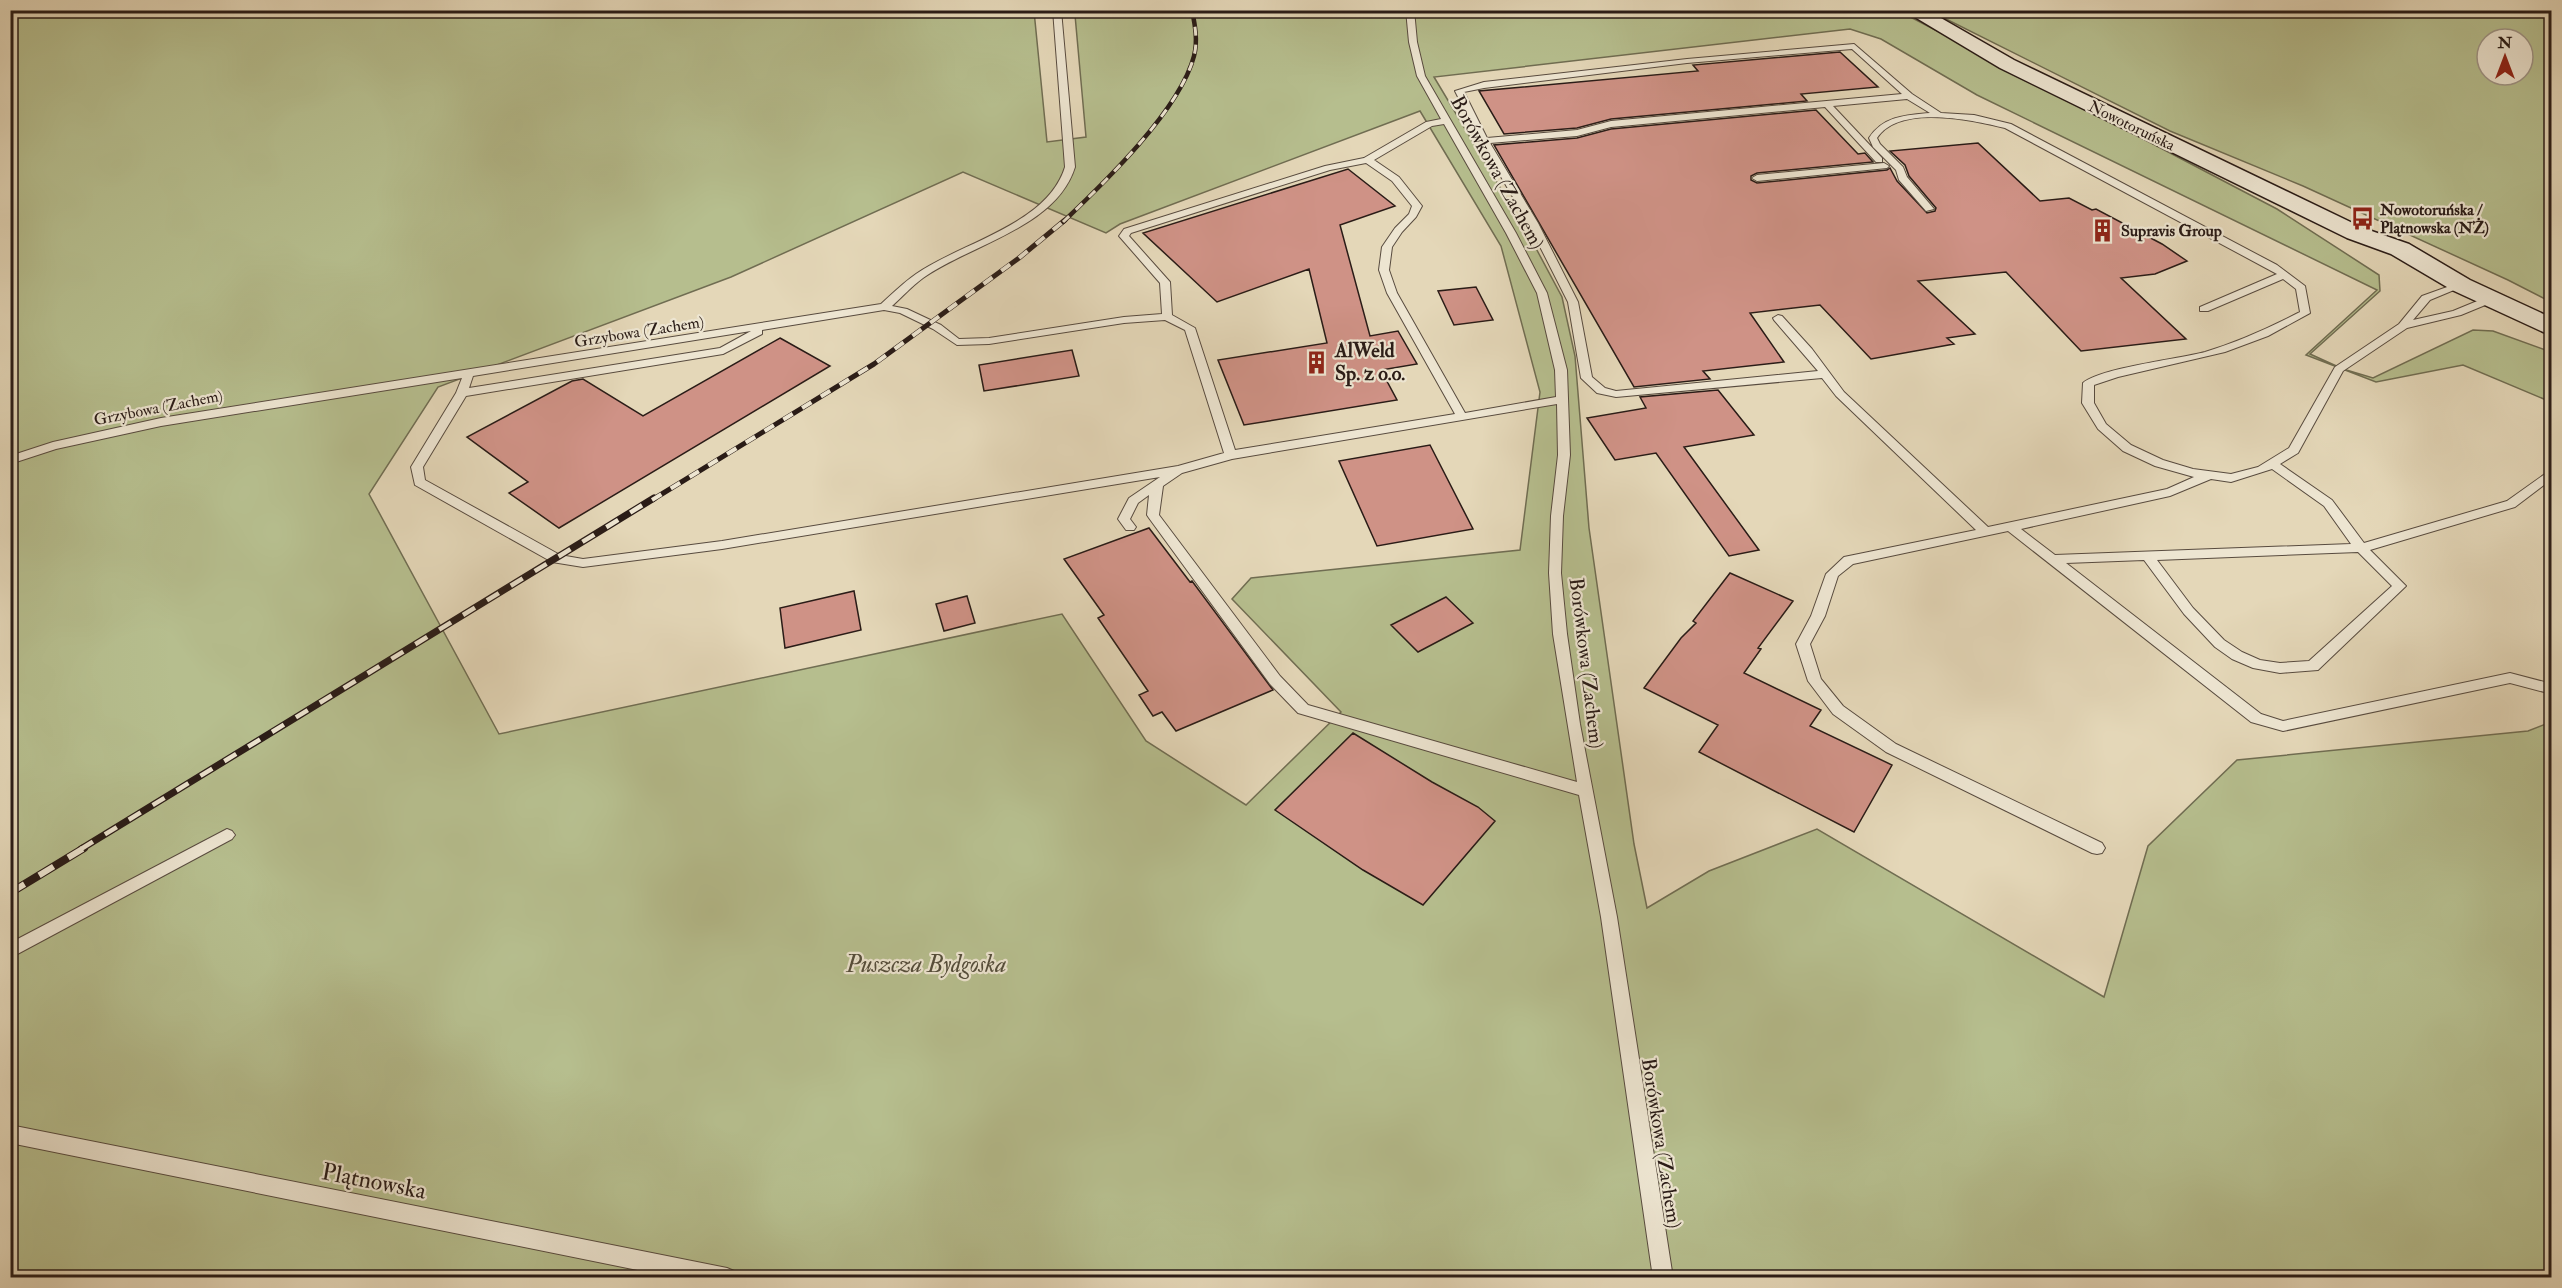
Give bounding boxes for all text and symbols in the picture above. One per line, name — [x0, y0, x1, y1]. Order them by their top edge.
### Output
north arrow — [2475, 27, 2535, 87]
text: N — [2497, 33, 2513, 53]
street label: Borówkowa (Zachem) — [1445, 91, 1550, 254]
street label: Nowotoruńska — [2085, 96, 2179, 156]
place label: Nowotoruńska / Plątnowska (NŻ) — [2379, 200, 2489, 238]
bus stop icon: Nowotoruńska / Plątnowska (NŻ) — [2349, 205, 2375, 231]
building icon: Supravis Group — [2090, 217, 2116, 243]
place label: Supravis Group — [2121, 221, 2222, 242]
street label: Grzybowa (Zachem) — [573, 312, 705, 352]
place label: AlWeld Sp. z o.o. — [1334, 338, 1405, 387]
building icon: AlWeld Sp. z o.o. — [1304, 349, 1330, 375]
street label: Grzybowa (Zachem) — [92, 386, 224, 430]
street label: Borówkowa (Zachem) — [1564, 576, 1609, 750]
park label: Puszcza Bydgoska — [845, 949, 1006, 980]
street label: Borówkowa (Zachem) — [1636, 1056, 1687, 1230]
street label: Plątnowska — [319, 1156, 430, 1207]

